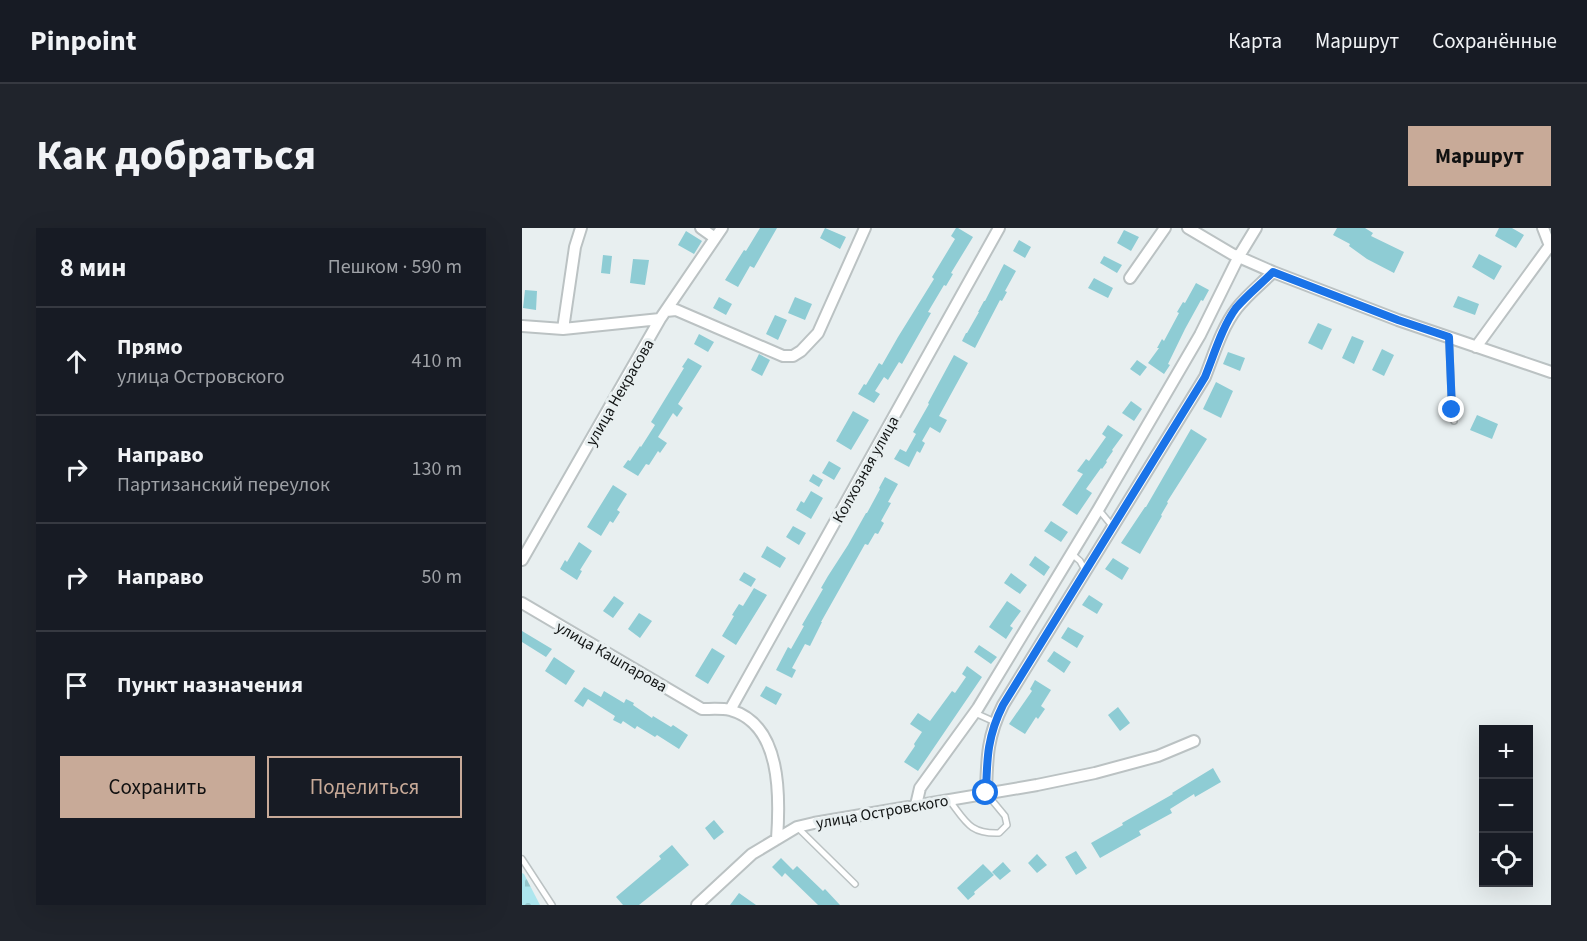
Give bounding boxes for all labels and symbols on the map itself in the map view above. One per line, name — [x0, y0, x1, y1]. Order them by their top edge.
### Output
street label: улица Некрасова — [580, 335, 659, 450]
route end — [1438, 396, 1464, 422]
street label: Колхозная улица — [827, 412, 904, 527]
street label: улица Кашпарова — [552, 616, 671, 698]
route start — [972, 779, 998, 805]
street label: улица Островского — [814, 790, 950, 834]

